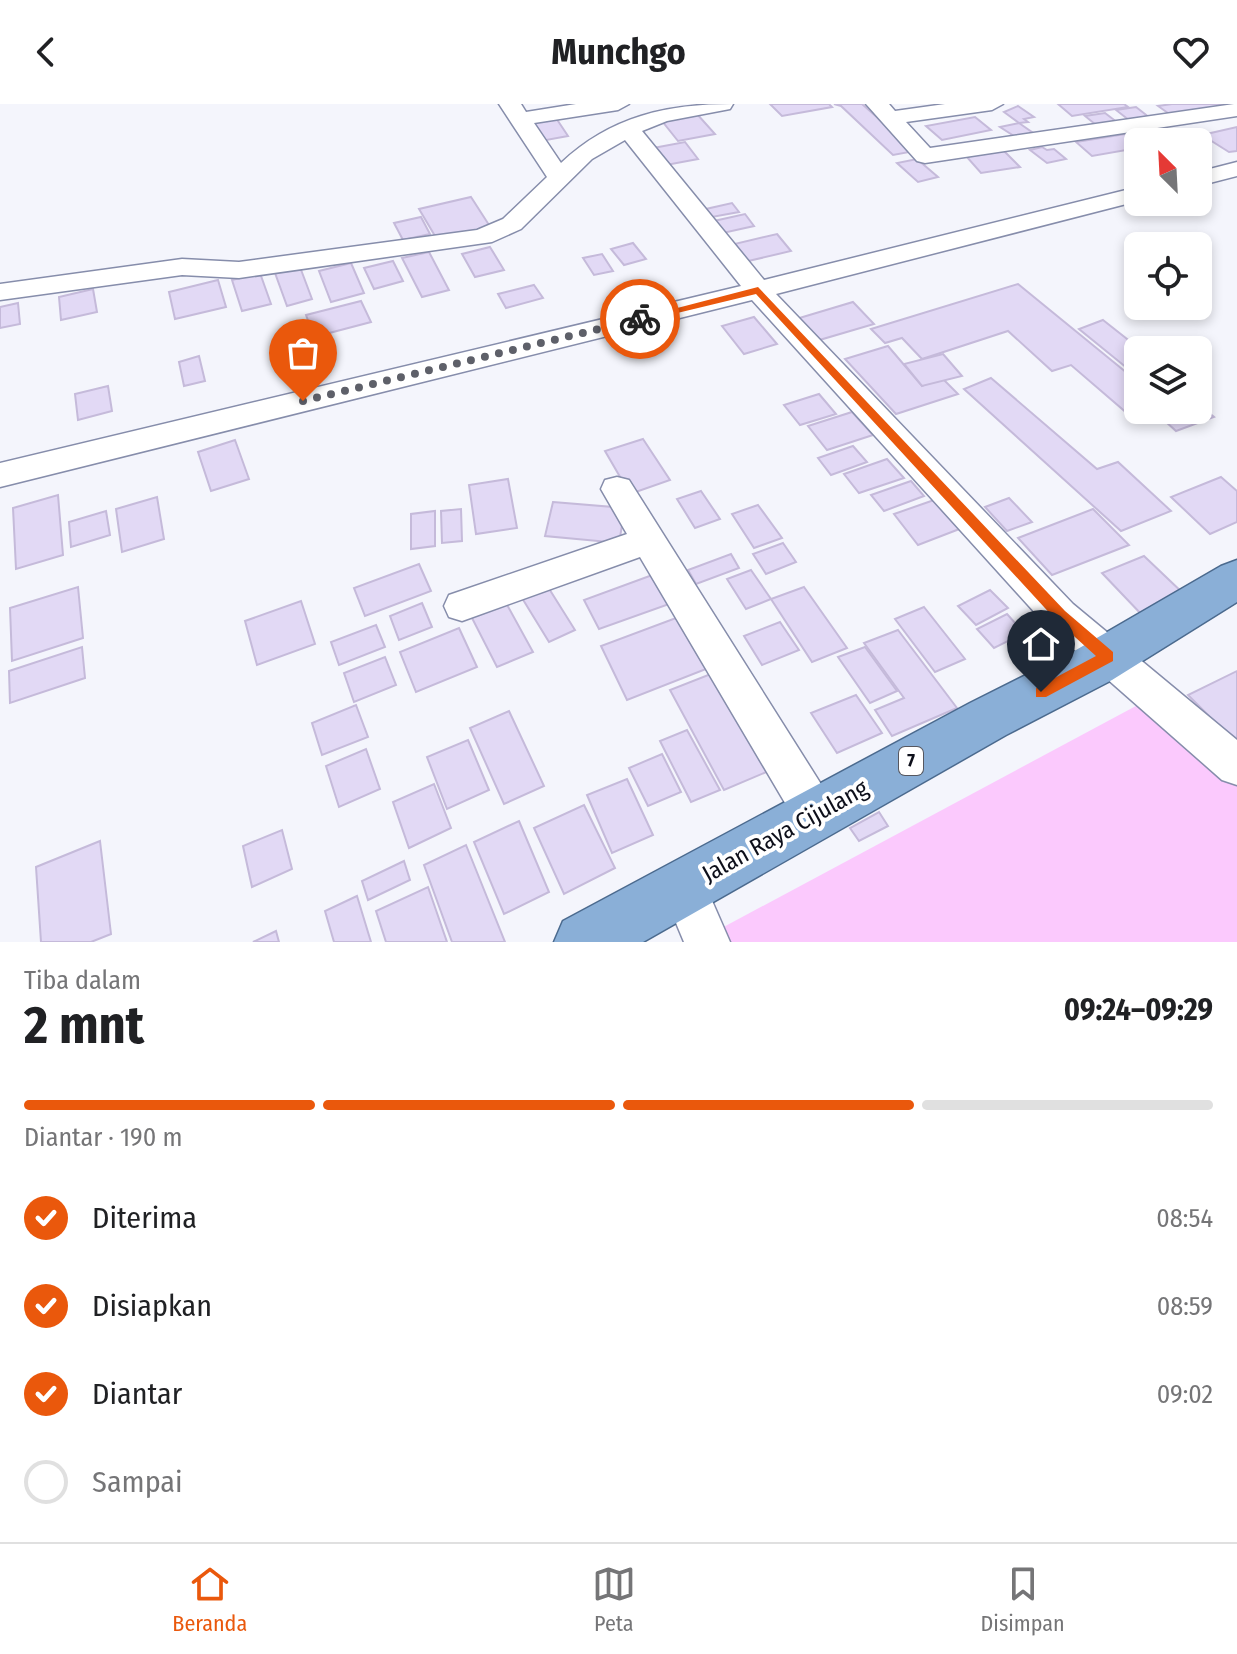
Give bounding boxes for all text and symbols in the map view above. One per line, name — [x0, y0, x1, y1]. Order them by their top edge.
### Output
icon: back — [24, 30, 68, 74]
text: Munchgo — [551, 30, 686, 74]
icon: heart — [1169, 30, 1213, 74]
north arrow — [1124, 128, 1212, 216]
map controls — [1124, 128, 1212, 424]
button: locate — [1124, 232, 1212, 320]
courier — [600, 279, 680, 359]
icon: bike — [618, 297, 662, 341]
pin — [269, 319, 337, 401]
icon: bag — [281, 331, 325, 375]
button: layers — [1124, 336, 1212, 424]
pin — [1007, 610, 1075, 692]
icon: home — [1019, 622, 1063, 666]
road number: 7 — [899, 747, 923, 775]
street label: Jalan Raya Cijulang — [697, 774, 873, 888]
text: Tiba dalam — [24, 965, 141, 996]
text: 09:24–09:29 — [1064, 992, 1213, 1028]
text: 2 mnt — [24, 994, 144, 1057]
text: Diantar · 190 m — [24, 1122, 182, 1153]
icon: check — [24, 1196, 68, 1240]
text: Diterima — [92, 1200, 197, 1236]
text: 08:54 — [1156, 1203, 1213, 1234]
icon: check — [24, 1284, 68, 1328]
text: Disiapkan — [92, 1288, 212, 1324]
text: 08:59 — [1157, 1291, 1213, 1322]
icon: check — [24, 1372, 68, 1416]
text: Diantar — [92, 1376, 182, 1412]
text: 09:02 — [1157, 1379, 1213, 1410]
text: Sampai — [92, 1464, 183, 1500]
tab: Beranda — [172, 1562, 247, 1637]
tab: Peta — [592, 1562, 636, 1637]
tab: Disimpan — [981, 1562, 1065, 1637]

